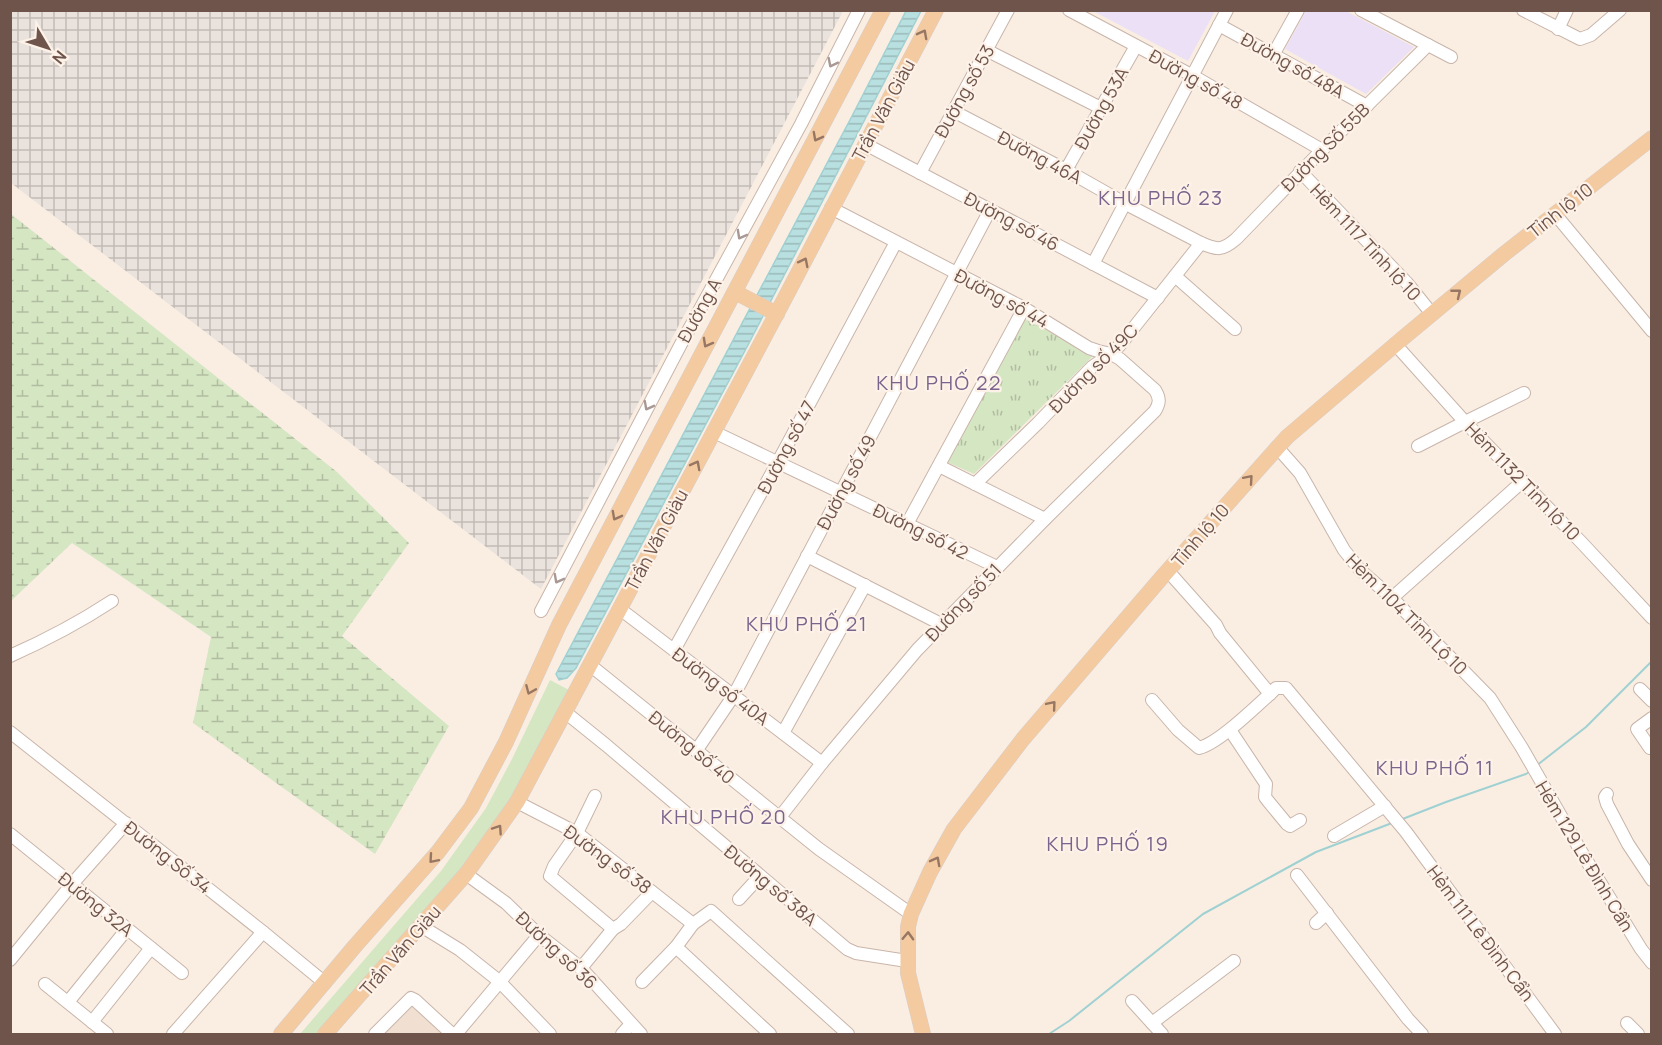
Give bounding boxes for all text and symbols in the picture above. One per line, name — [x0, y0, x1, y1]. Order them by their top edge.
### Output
north arrow — [18, 18, 78, 78]
street label: Đường số 48A — [1237, 27, 1350, 104]
one-way arrow — [916, 29, 928, 40]
street label: Đường số 53 — [929, 40, 999, 142]
street label: Đường số 48 — [1145, 43, 1247, 115]
text: N — [47, 46, 72, 69]
street label: Trần Văn Giàu — [846, 55, 920, 165]
one-way arrow — [828, 56, 840, 67]
street label: Đường 53A — [1069, 62, 1134, 153]
street label: Đường Số 55B — [1276, 98, 1374, 196]
street label: Đường 46A — [994, 125, 1087, 189]
one-way arrow — [813, 131, 824, 141]
street label: Tỉnh lộ 10 — [1523, 177, 1597, 243]
street label: Hẻm 1117 Tỉnh lộ 10 — [1305, 178, 1427, 306]
district label: KHU PHỐ 23 — [1098, 183, 1224, 211]
street label: Đường số 46 — [960, 186, 1064, 256]
one-way arrow — [737, 228, 748, 239]
one-way arrow — [796, 258, 808, 269]
street label: Đường số 44 — [951, 263, 1053, 333]
street label: Đường A — [672, 273, 727, 346]
one-way arrow — [1450, 290, 1461, 301]
street label: Đường số 49C — [1043, 318, 1143, 418]
one-way arrow — [703, 337, 714, 347]
district label: KHU PHỐ 22 — [876, 368, 1002, 396]
street label: Đường số 47 — [751, 396, 821, 498]
one-way arrow — [644, 400, 655, 411]
street label: Hẻm 1132 Tỉnh lộ 10 — [1460, 417, 1586, 545]
street label: Đường số 49 — [811, 431, 881, 533]
one-way arrow — [689, 461, 700, 472]
one-way arrow — [1242, 475, 1253, 485]
street label: Trần Văn Giàu — [619, 485, 693, 595]
street label: Đường số 42 — [869, 498, 973, 564]
street label: Tỉnh lộ 10 — [1166, 498, 1234, 572]
one-way arrow — [612, 509, 623, 520]
street label: Hẻm 1104 Tỉnh Lộ 10 — [1341, 548, 1473, 680]
street label: Đường số 51 — [920, 558, 1006, 646]
one-way arrow — [554, 573, 565, 583]
district label: KHU PHỐ 21 — [746, 609, 868, 637]
street label: Đường số 40A — [668, 642, 775, 731]
one-way arrow — [525, 684, 537, 695]
one-way arrow — [1045, 701, 1056, 712]
street label: Đường số 40 — [644, 705, 740, 789]
district label: KHU PHỐ 11 — [1376, 753, 1494, 781]
street label: Hẻm 129 Lê Đình Cẩn — [1530, 776, 1640, 936]
district label: KHU PHỐ 20 — [661, 802, 787, 830]
street label: Đường Số 34 — [119, 815, 217, 899]
street label: Đường số 38 — [559, 819, 657, 899]
one-way arrow — [491, 825, 502, 836]
district label: KHU PHỐ 19 — [1046, 829, 1170, 857]
street label: Đường số 38A — [720, 839, 823, 931]
one-way arrow — [429, 852, 440, 862]
one-way arrow — [929, 857, 940, 867]
street label: Hẻm 111 Lê Đình Cẩn — [1422, 860, 1540, 1006]
street label: Đường 32A — [54, 866, 139, 942]
street label: Trần Văn Giàu — [354, 900, 446, 1000]
street label: Đường số 36 — [511, 906, 603, 994]
one-way arrow — [901, 931, 914, 940]

